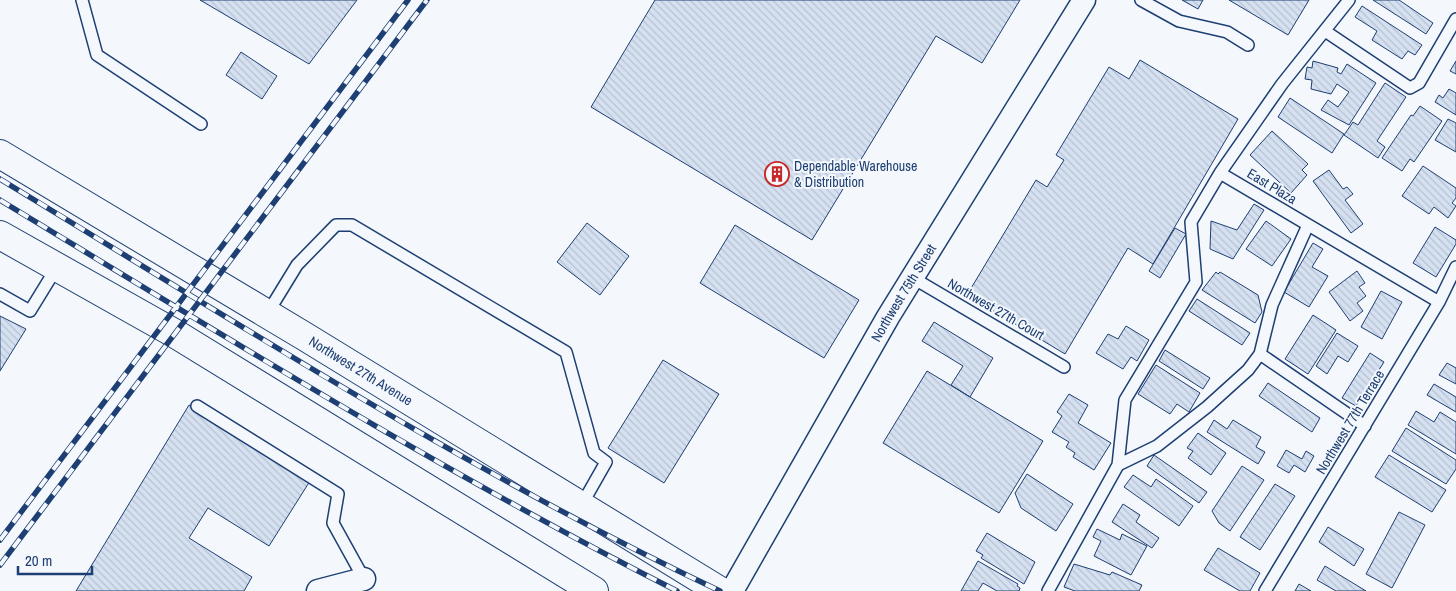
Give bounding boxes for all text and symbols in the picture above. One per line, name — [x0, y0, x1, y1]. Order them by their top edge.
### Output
place label: Dependable Warehouse & Distribution — [794, 157, 917, 191]
building icon: Dependable Warehouse & Distribution — [764, 161, 790, 187]
street label: East Plaza — [1244, 164, 1301, 208]
street label: Northwest 75th Street — [867, 241, 940, 345]
street label: Northwest 27th Court — [945, 274, 1047, 344]
street label: Northwest 27th Avenue — [306, 332, 416, 410]
street label: Northwest 77th Terrace — [1312, 367, 1388, 477]
scale bar — [18, 544, 91, 576]
text: 20 m — [25, 550, 52, 571]

